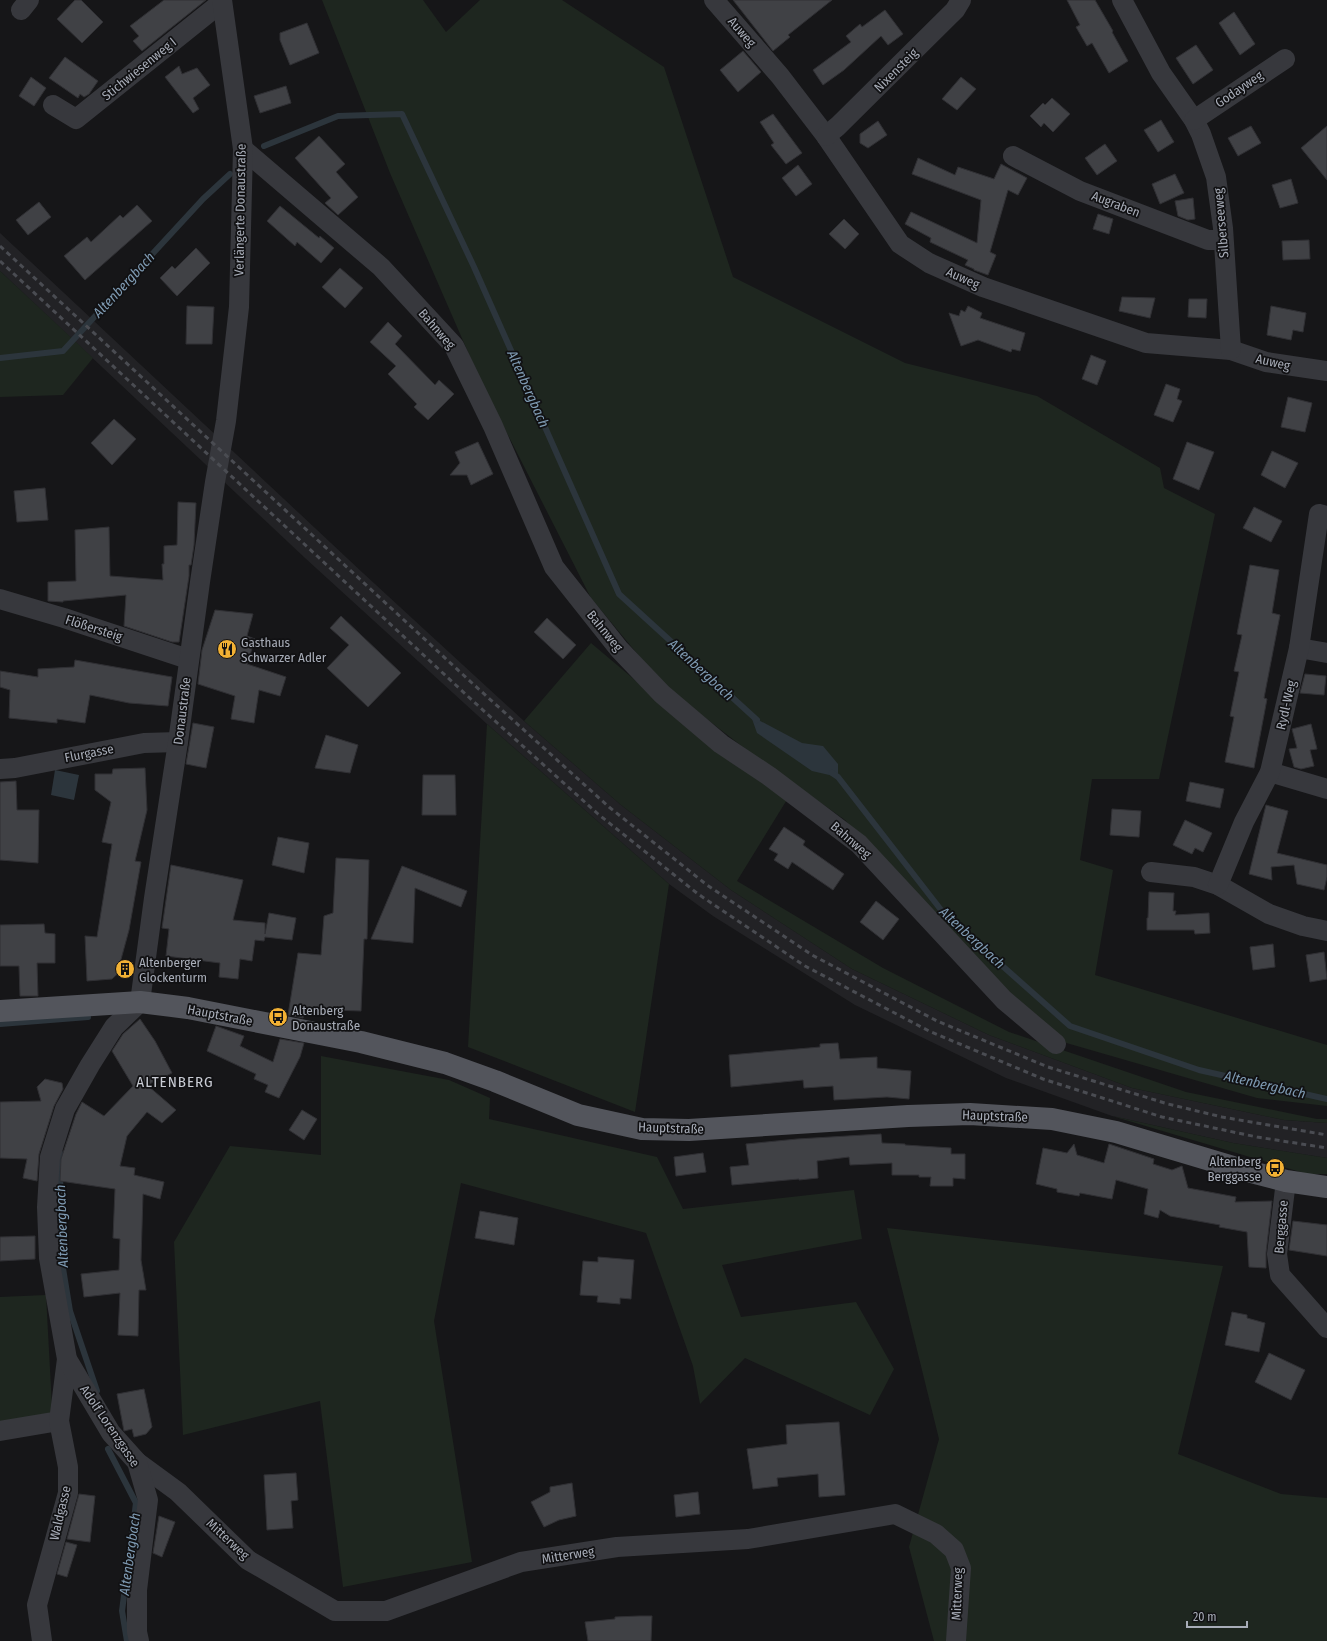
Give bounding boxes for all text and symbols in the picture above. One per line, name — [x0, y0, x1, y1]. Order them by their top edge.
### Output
street label: Auweg — [725, 14, 760, 51]
street label: Stichwiesenweg I — [99, 35, 179, 103]
street label: Nixensteig — [871, 44, 922, 95]
street label: Godayweg — [1212, 67, 1266, 110]
street label: Verlängerte Donaustraße — [231, 144, 249, 276]
street label: Silberseeweg — [1210, 186, 1232, 259]
street label: Augraben — [1090, 188, 1142, 220]
water label: Altenbergbach — [89, 249, 158, 322]
street label: Auweg — [944, 264, 983, 292]
street label: Bahnweg — [416, 306, 459, 353]
water label: Altenbergbach — [503, 347, 553, 430]
street label: Auweg — [1254, 351, 1292, 373]
street label: Bahnweg — [584, 608, 627, 655]
street label: Flößersteig — [64, 612, 125, 645]
place label: Gasthaus Schwarzer Adler — [241, 635, 327, 665]
water label: Altenbergbach — [664, 635, 737, 704]
restaurant icon: Gasthaus Schwarzer Adler — [216, 638, 238, 660]
street label: Donaustraße — [170, 676, 194, 746]
street label: Rydl-Weg — [1273, 678, 1299, 731]
street label: Flurgasse — [63, 741, 115, 765]
street label: Bahnweg — [828, 819, 875, 862]
water label: Altenbergbach — [935, 903, 1008, 972]
place label: Altenberger Glockenturm — [139, 955, 207, 985]
building icon: Altenberger Glockenturm — [114, 958, 136, 980]
street label: Hauptstraße — [186, 1001, 254, 1029]
place label: Altenberg Donaustraße — [292, 1003, 360, 1033]
bus stop icon: Altenberg Donaustraße — [267, 1006, 289, 1028]
water label: Altenbergbach — [1222, 1067, 1307, 1103]
district label: ALTENBERG — [136, 1073, 214, 1091]
street label: Hauptstraße — [962, 1107, 1028, 1125]
street label: Hauptstraße — [638, 1119, 704, 1137]
place label: Altenberg Berggasse — [1207, 1154, 1262, 1184]
bus stop icon: Altenberg Berggasse — [1264, 1157, 1286, 1179]
water label: Altenbergbach — [52, 1184, 72, 1269]
street label: Berggasse — [1271, 1200, 1291, 1254]
street label: Adolf Lorenzgasse — [77, 1382, 143, 1470]
street label: Waldgasse — [46, 1484, 74, 1542]
water label: Altenbergbach — [116, 1512, 144, 1597]
street label: Mitterweg — [204, 1515, 253, 1563]
street label: Mitterweg — [541, 1543, 596, 1567]
street label: Mitterweg — [949, 1566, 965, 1621]
scale bar — [1187, 1603, 1247, 1629]
text: 20 m — [1193, 1610, 1217, 1624]

